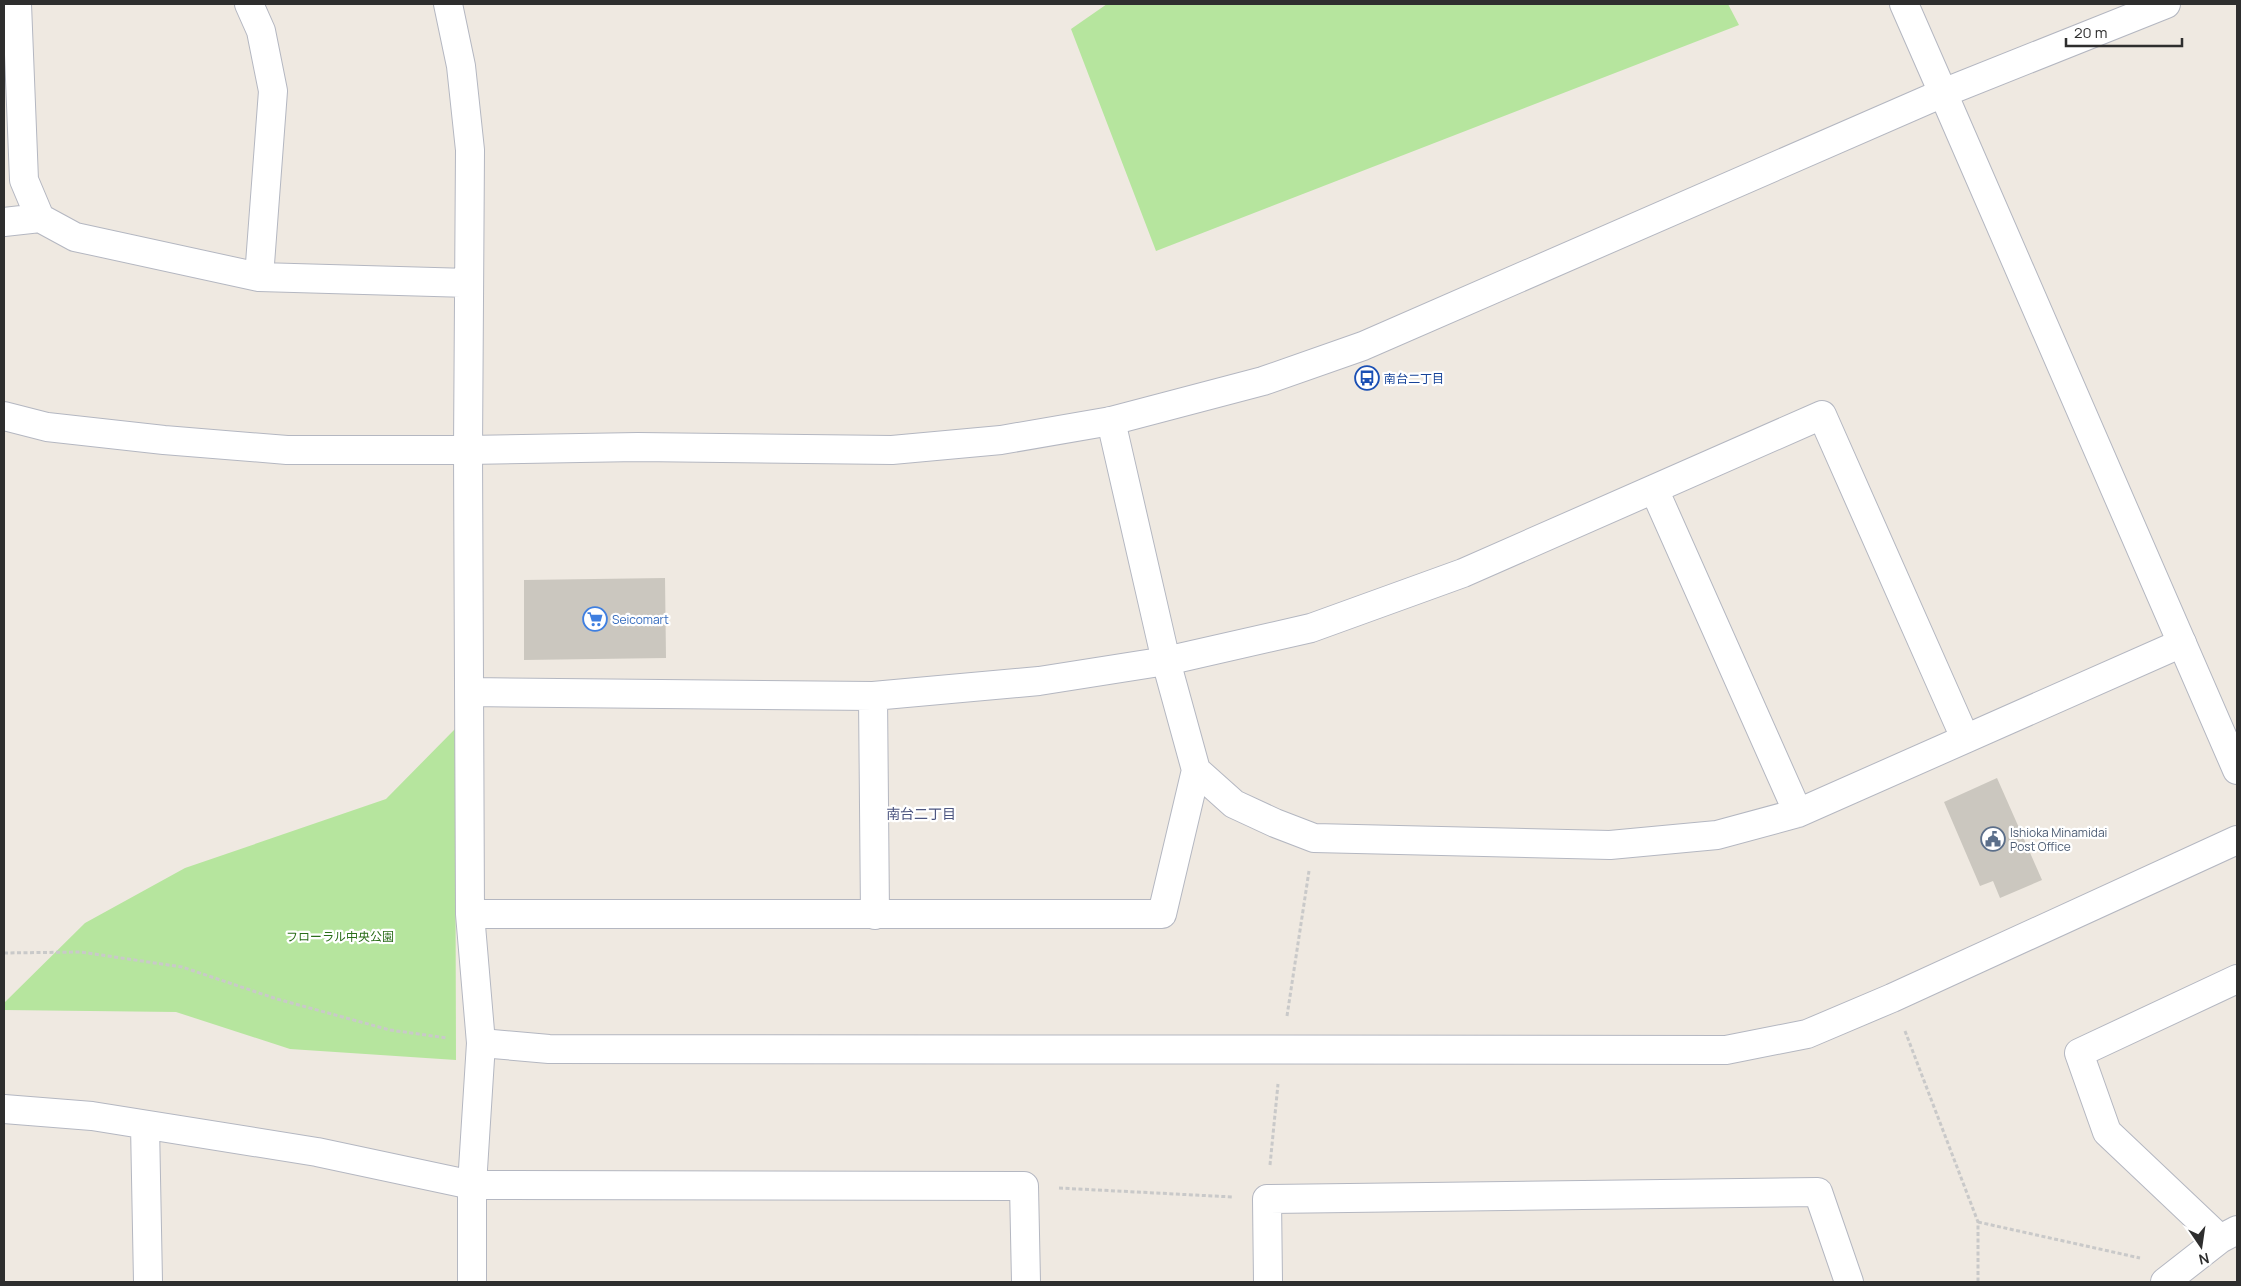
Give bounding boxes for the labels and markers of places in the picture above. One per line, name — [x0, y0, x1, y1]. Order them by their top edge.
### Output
bus stop icon: 南台二丁目 — [1354, 365, 1380, 391]
place label: 南台二丁目 — [1384, 370, 1444, 387]
supermarket icon: Seicomart — [582, 606, 608, 632]
place label: Seicomart — [612, 611, 669, 628]
place label: Ishioka Minamidai Post Office — [2010, 824, 2107, 855]
public building icon: Ishioka Minamidai Post Office — [1980, 826, 2006, 852]

